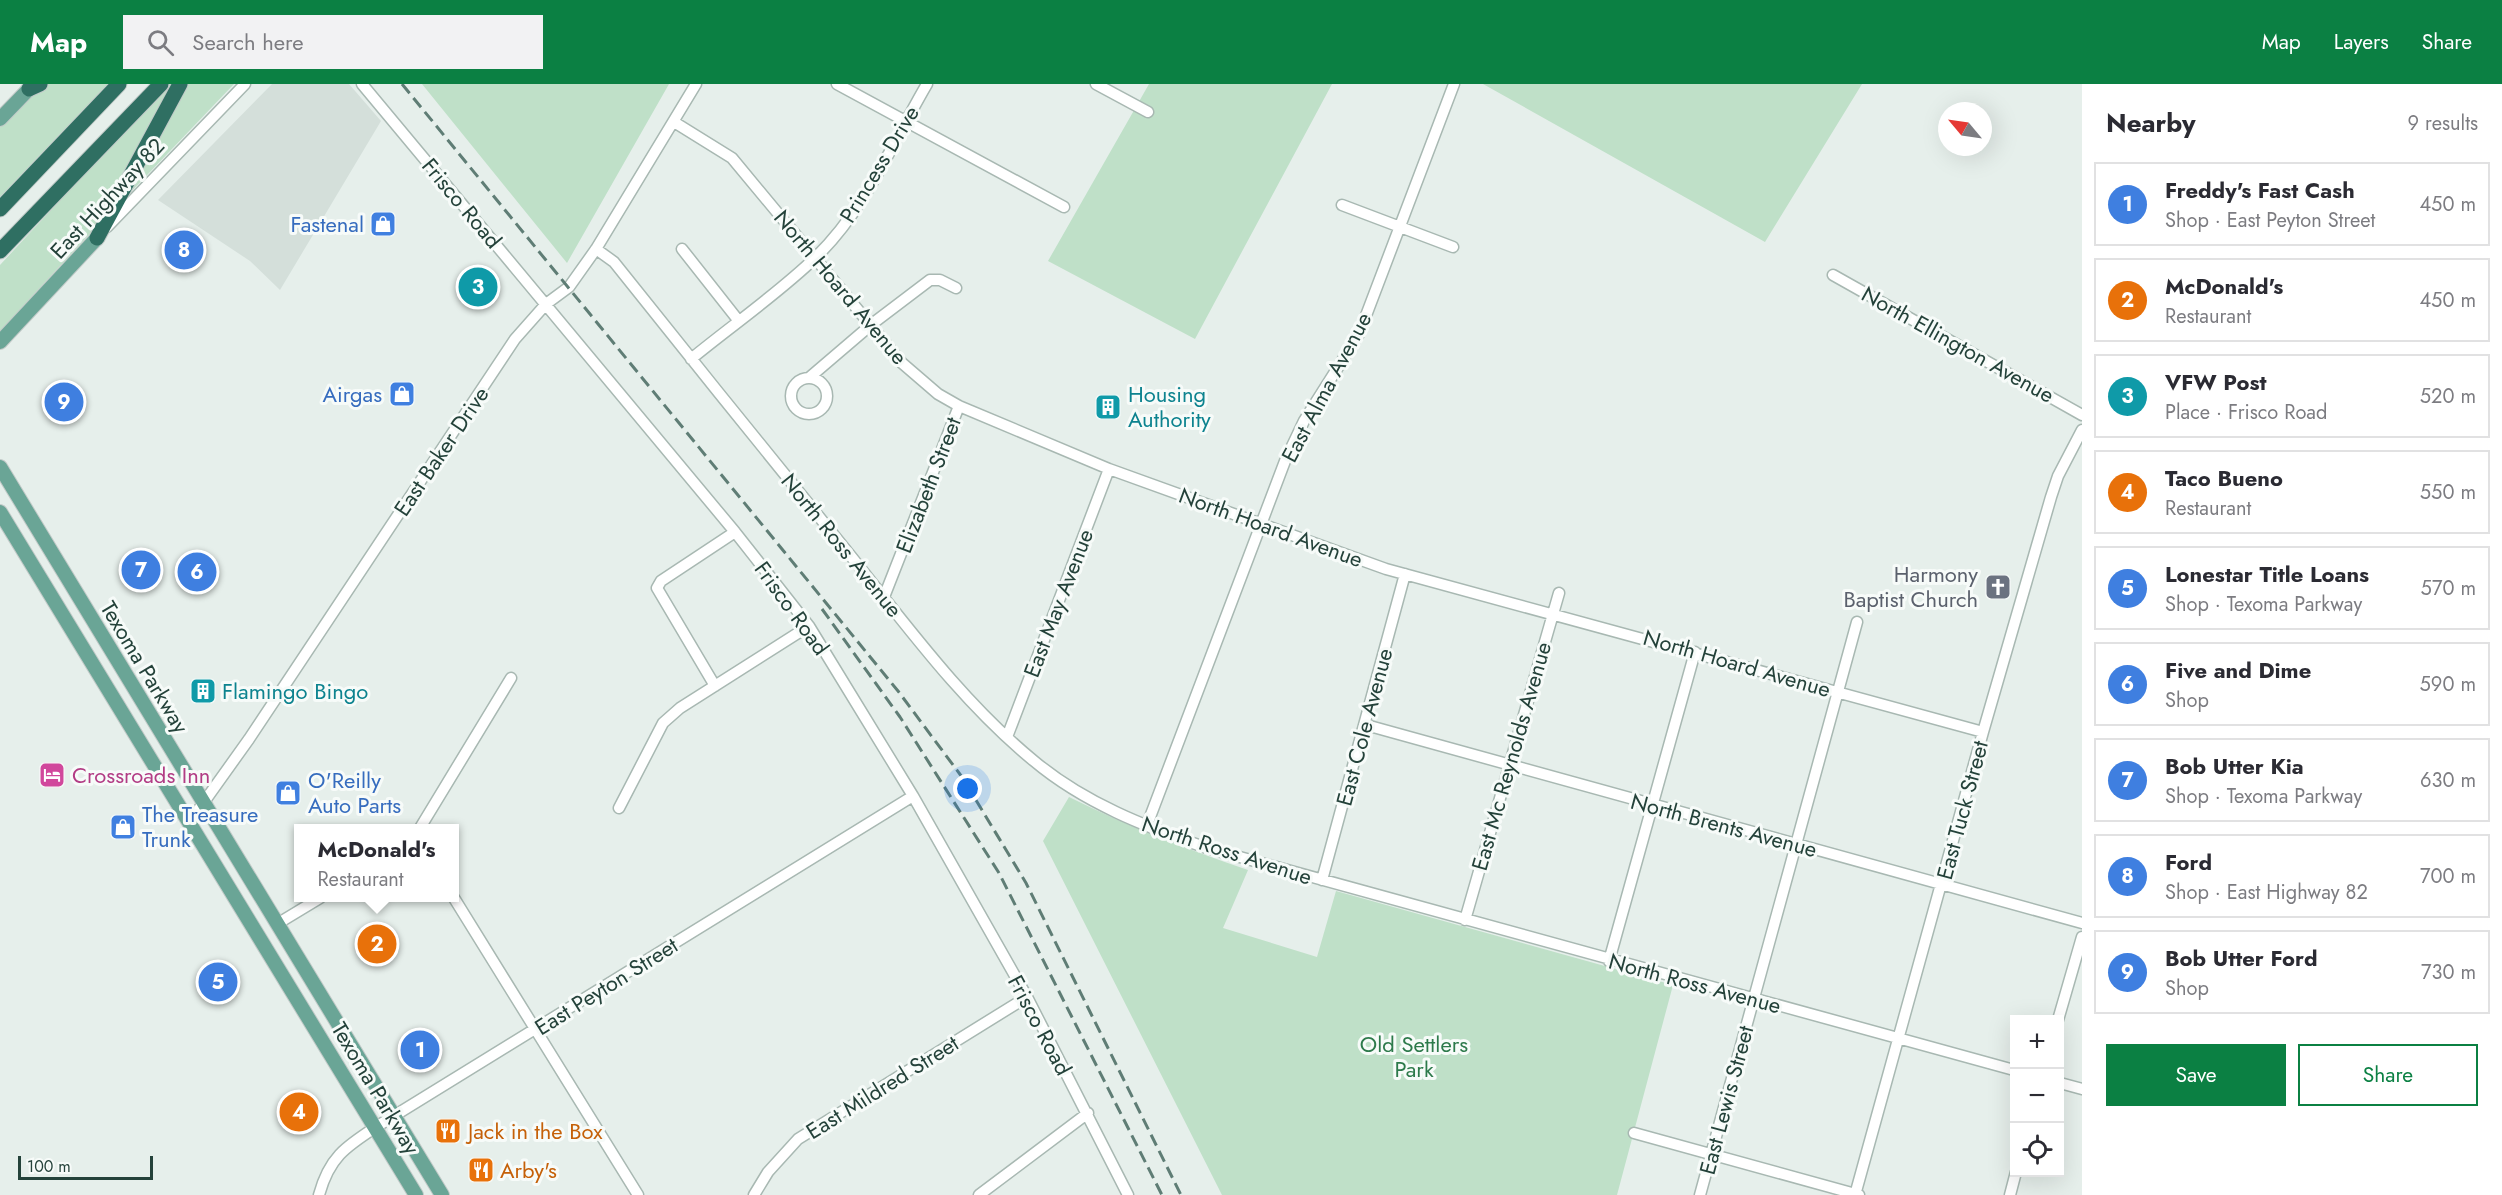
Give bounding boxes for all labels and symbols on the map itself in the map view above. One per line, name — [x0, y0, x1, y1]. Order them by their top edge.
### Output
street label: Princess Drive — [831, 99, 927, 229]
north arrow — [1938, 102, 1992, 156]
street label: East Highway 82 — [42, 130, 172, 266]
street label: Frisco Road — [415, 151, 509, 255]
street label: North Hoard Avenue — [767, 203, 915, 371]
place label: Fastenal — [290, 208, 364, 240]
shop icon: Fastenal — [368, 209, 398, 239]
pin: 8 — [164, 228, 204, 272]
pin: 3 — [458, 264, 498, 310]
street label: North Ellington Avenue — [1856, 278, 2060, 410]
street label: East Alma Avenue — [1273, 306, 1379, 468]
place label: Airgas — [323, 378, 382, 410]
place label: Housing Authority — [1128, 378, 1211, 435]
shop icon: Airgas — [387, 379, 417, 409]
pin: 9 — [44, 380, 84, 424]
street label: East Baker Drive — [386, 380, 496, 522]
building icon: Housing Authority — [1093, 392, 1123, 422]
street label: Elizabeth Street — [887, 412, 969, 558]
street label: North Ross Avenue — [774, 466, 910, 624]
street label: North Hoard Avenue — [1175, 479, 1367, 575]
street label: East May Avenue — [1015, 524, 1101, 682]
pin: 7 — [122, 548, 160, 592]
pin: 6 — [178, 550, 216, 594]
street label: Frisco Road — [747, 554, 837, 662]
place label: Harmony Baptist Church — [1843, 558, 1978, 615]
church icon: Harmony Baptist Church — [1983, 572, 2013, 602]
street label: Texoma Parkway — [93, 595, 197, 739]
street label: North Hoard Avenue — [1640, 621, 1834, 705]
street label: East Mc Reynolds Avenue — [1463, 638, 1559, 874]
street label: East Cole Avenue — [1328, 645, 1400, 809]
place label: Flamingo Bingo — [222, 675, 368, 707]
building icon: Flamingo Bingo — [188, 676, 218, 706]
street label: East Tuck Street — [1928, 736, 1996, 883]
place label: Crossroads Inn — [72, 759, 210, 791]
hotel icon: Crossroads Inn — [37, 760, 67, 790]
place label: O'Reilly Auto Parts — [308, 764, 401, 821]
your location — [953, 774, 982, 803]
shop icon: O'Reilly Auto Parts — [273, 778, 303, 808]
street label: North Brents Avenue — [1627, 785, 1821, 865]
place label: The Treasure Trunk — [142, 798, 258, 855]
street label: North Ross Avenue — [1138, 807, 1316, 893]
shop icon: The Treasure Trunk — [108, 812, 138, 842]
pin: 2 — [358, 922, 397, 966]
street label: East Peyton Street — [528, 929, 684, 1043]
street label: North Ross Avenue — [1605, 945, 1785, 1021]
pin: 5 — [198, 960, 238, 1004]
street label: Frisco Road — [1000, 969, 1080, 1081]
street label: Texoma Parkway — [324, 1016, 428, 1160]
street label: East Lewis Street — [1691, 1021, 1761, 1178]
street label: East Mildred Street — [799, 1027, 965, 1147]
pin: 1 — [400, 1028, 440, 1072]
park label: Old Settlers Park — [1360, 1028, 1468, 1085]
pin: 4 — [280, 1090, 318, 1134]
place label: Jack in the Box — [465, 1115, 603, 1147]
restaurant icon: Jack in the Box — [433, 1116, 463, 1146]
scale bar — [18, 1153, 153, 1180]
place label: Arby's — [500, 1154, 557, 1186]
restaurant icon: Arby's — [466, 1155, 496, 1185]

